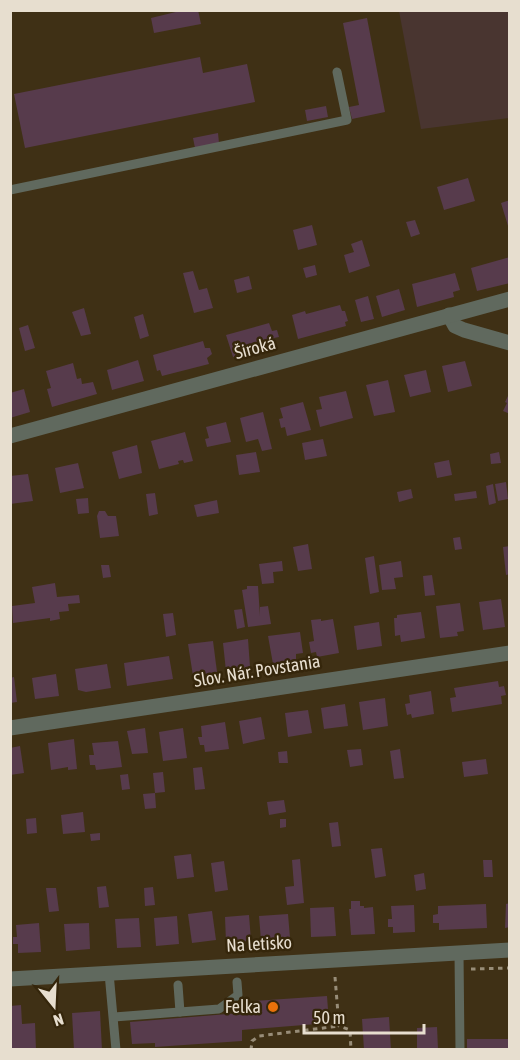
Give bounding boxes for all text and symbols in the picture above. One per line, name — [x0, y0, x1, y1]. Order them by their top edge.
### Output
street label: Široká — [232, 332, 278, 363]
street label: Slov. Nár. Povstania — [192, 650, 322, 691]
street label: Na letisko — [226, 931, 292, 956]
north arrow — [24, 976, 84, 1036]
place label: Felka — [225, 996, 261, 1017]
scale bar — [304, 997, 424, 1035]
marker: Felka — [266, 1000, 280, 1014]
text: 50 m — [313, 1007, 345, 1028]
text: N — [51, 1010, 66, 1030]

